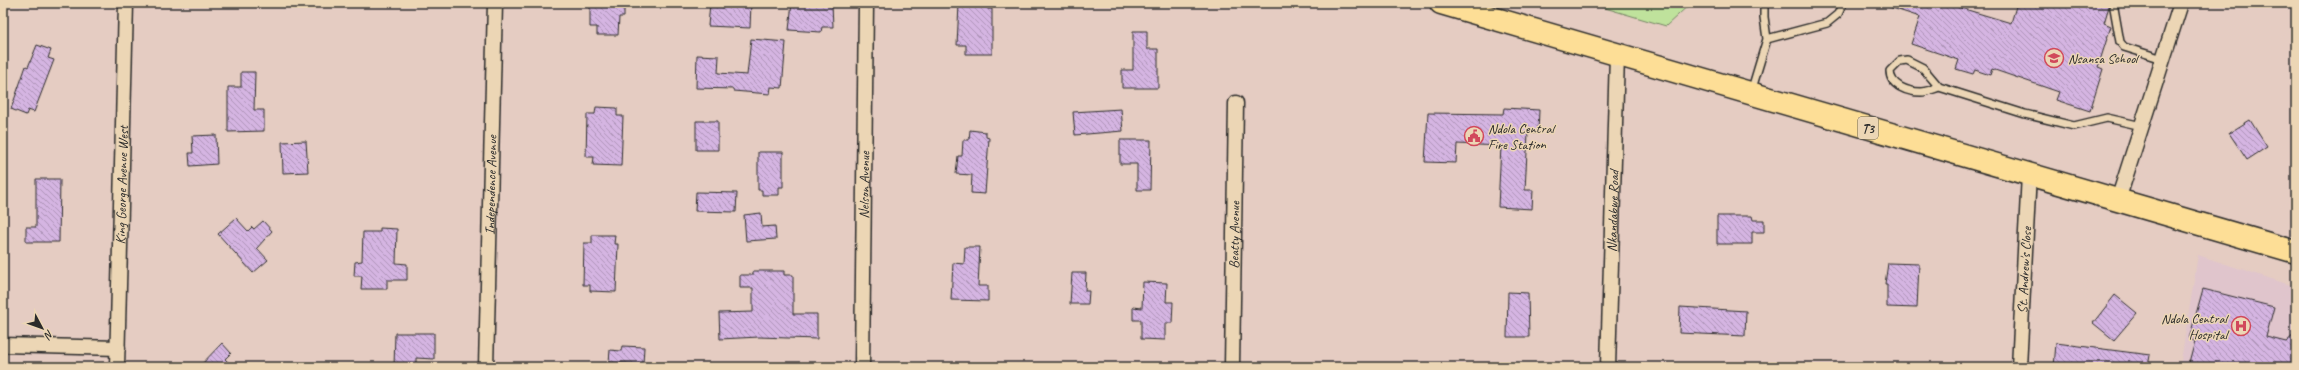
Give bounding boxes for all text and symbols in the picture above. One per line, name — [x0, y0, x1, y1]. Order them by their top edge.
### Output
school or university icon: Nsansa School — [2043, 47, 2065, 69]
place label: Nsansa School — [2068, 50, 2140, 67]
road number: T3 — [1858, 117, 1878, 139]
place label: Ndola Central Fire Station — [1488, 120, 1557, 153]
street label: King George Avenue West — [112, 124, 132, 245]
public building icon: Ndola Central Fire Station — [1463, 125, 1485, 147]
street label: Independence Avenue — [481, 134, 501, 235]
street label: Nelson Avenue — [856, 150, 873, 219]
street label: Nkandabwe Road — [1603, 167, 1623, 252]
street label: Beatty Avenue — [1225, 200, 1244, 269]
street label: St. Andrew's Close — [2014, 225, 2035, 314]
north arrow — [22, 308, 62, 348]
place label: Ndola Central Hospital — [2161, 310, 2230, 343]
hospital icon: Ndola Central Hospital — [2230, 315, 2252, 337]
text: N — [41, 327, 57, 343]

